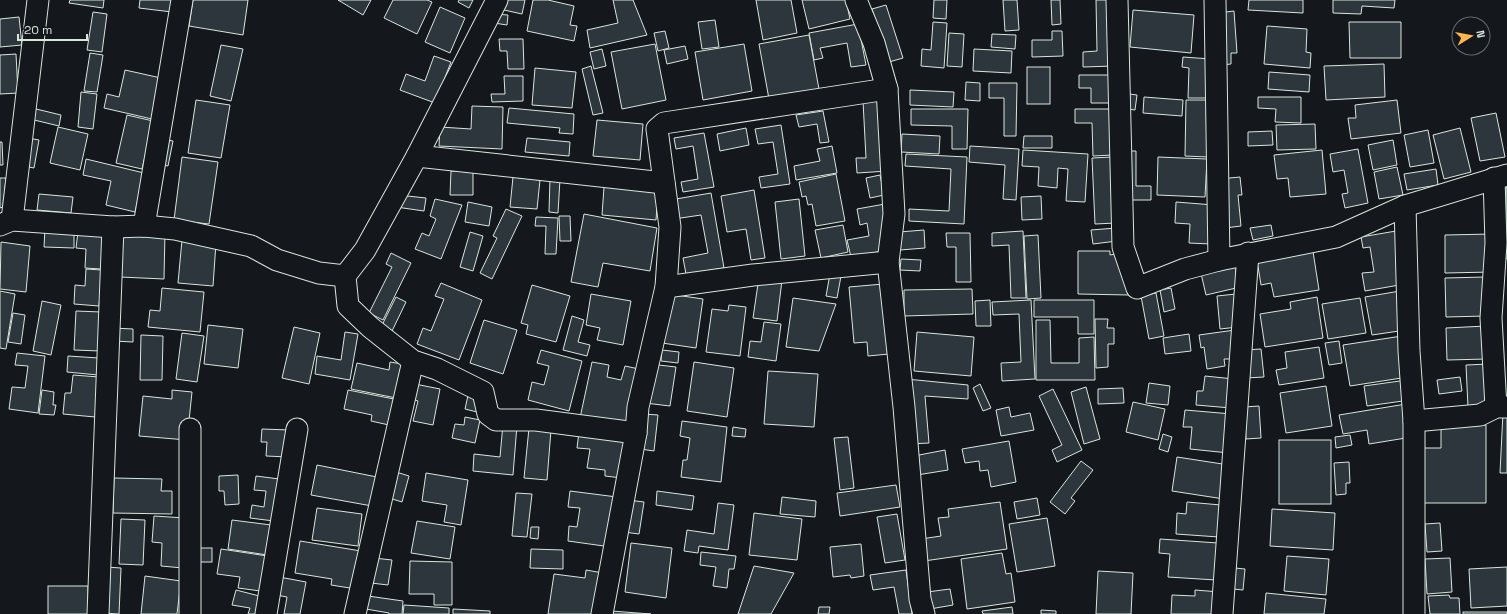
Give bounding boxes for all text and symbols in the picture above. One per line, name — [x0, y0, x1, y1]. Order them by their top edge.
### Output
scale bar — [18, 16, 87, 42]
north arrow — [1451, 16, 1491, 56]
text: 20 m — [24, 22, 52, 38]
text: N — [1473, 29, 1488, 39]

